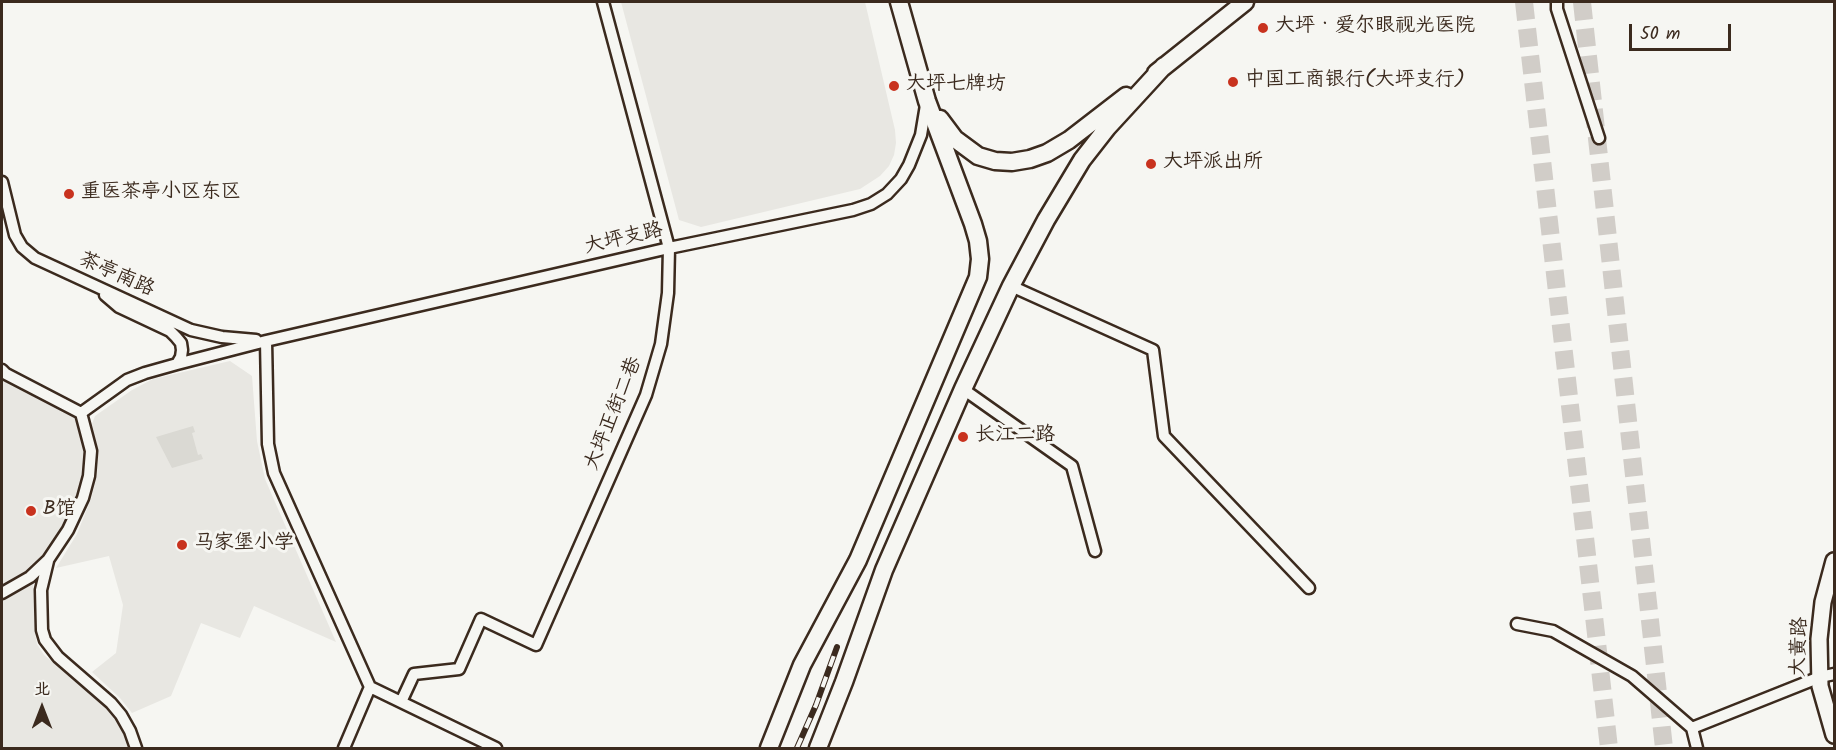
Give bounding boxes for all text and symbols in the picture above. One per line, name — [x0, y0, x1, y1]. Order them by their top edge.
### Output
scale bar — [1632, 12, 1734, 50]
place label: 大坪‧爱尔眼视光医院 — [1275, 16, 1475, 40]
text: 50 m — [1640, 20, 1680, 49]
marker: 大坪‧爱尔眼视光医院 — [1256, 21, 1270, 35]
place label: 中国工商银行(大坪支行) — [1245, 70, 1465, 94]
place label: 大坪七牌坊 — [906, 74, 1006, 98]
marker: 中国工商银行(大坪支行) — [1226, 75, 1240, 89]
marker: 大坪七牌坊 — [887, 79, 901, 93]
place label: 大坪派出所 — [1163, 152, 1263, 176]
marker: 大坪派出所 — [1144, 157, 1158, 171]
place label: 重医茶亭小区东区 — [81, 182, 241, 206]
marker: 重医茶亭小区东区 — [62, 187, 76, 201]
street label: 大坪支路 — [582, 219, 666, 261]
street label: 茶亭南路 — [75, 249, 157, 303]
street label: 大坪正街二巷 — [581, 354, 649, 474]
place label: 长江二路 — [975, 425, 1055, 449]
marker: 长江二路 — [956, 430, 970, 444]
place label: B馆 — [43, 499, 76, 523]
marker: B馆 — [24, 504, 38, 518]
place label: 马家堡小学 — [194, 533, 294, 557]
marker: 马家堡小学 — [175, 538, 189, 552]
street label: 大黄路 — [1788, 617, 1814, 677]
text: 北 — [34, 677, 50, 702]
north arrow — [12, 678, 72, 738]

